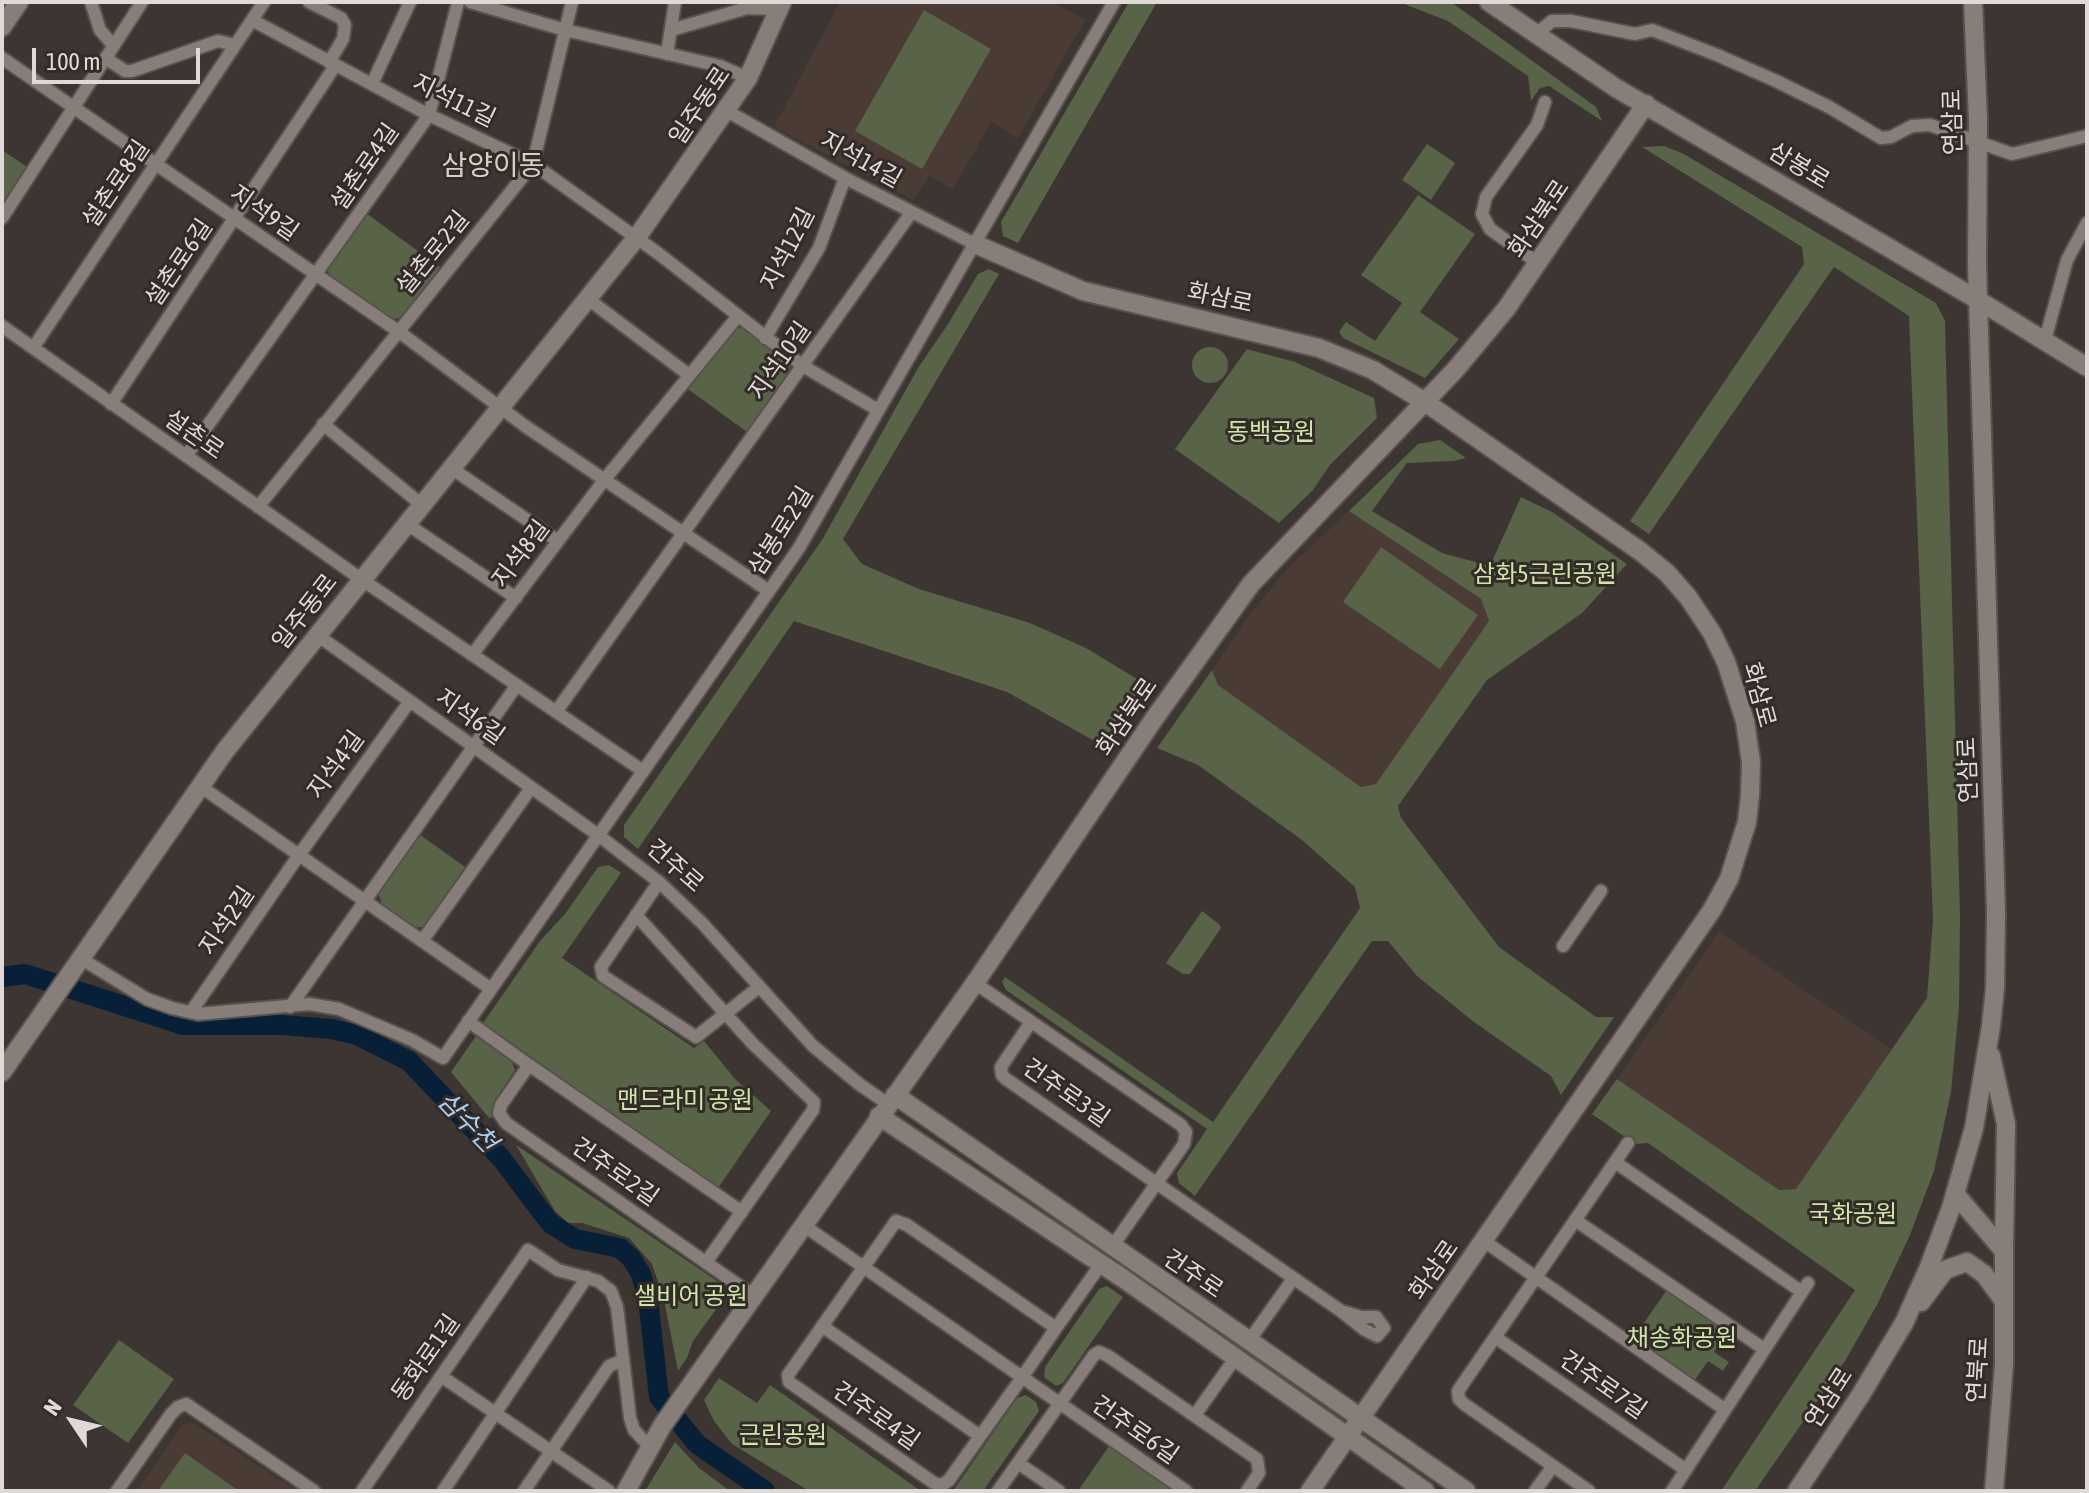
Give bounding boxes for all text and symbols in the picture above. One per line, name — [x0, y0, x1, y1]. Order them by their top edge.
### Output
scale bar — [36, 32, 204, 82]
text: 100 m — [46, 48, 100, 75]
street label: 일주동로 — [663, 61, 737, 151]
street label: 지석11길 — [408, 69, 500, 133]
street label: 연삼로 — [1938, 89, 1968, 155]
street label: 설촌로4길 — [325, 118, 405, 216]
street label: 지석14길 — [815, 126, 907, 194]
street label: 설촌로8길 — [76, 135, 156, 233]
street label: 삼봉로 — [1763, 137, 1835, 195]
district label: 삼양이동 — [441, 149, 545, 183]
street label: 화삼북로 — [1502, 174, 1576, 264]
street label: 지석9길 — [224, 179, 304, 247]
street label: 지석12길 — [755, 203, 821, 295]
street label: 설촌로2길 — [390, 205, 476, 301]
street label: 설촌로6길 — [139, 214, 219, 312]
street label: 화삼로 — [1185, 277, 1255, 319]
street label: 지석10길 — [743, 316, 817, 406]
street label: 설촌로 — [159, 404, 229, 466]
park label: 동백공원 — [1227, 418, 1315, 446]
street label: 삼봉로2길 — [742, 481, 820, 581]
street label: 지석8길 — [486, 514, 556, 594]
park label: 삼화5근린공원 — [1473, 560, 1617, 588]
street label: 일주동로 — [266, 568, 344, 656]
street label: 화삼로 — [1737, 659, 1781, 731]
street label: 화삼북로 — [1090, 672, 1164, 762]
street label: 지석6길 — [430, 683, 510, 751]
street label: 지석4길 — [302, 725, 370, 805]
street label: 연삼로 — [1952, 736, 1984, 804]
street label: 건주로 — [641, 833, 709, 899]
street label: 지석2길 — [193, 881, 261, 961]
street label: 건주로3길 — [1017, 1053, 1115, 1133]
water label: 삼수천 — [431, 1085, 503, 1159]
park label: 맨드라미 공원 — [617, 1086, 753, 1114]
street label: 건주로2길 — [566, 1132, 664, 1212]
park label: 국화공원 — [1809, 1200, 1897, 1228]
street label: 화삼로 — [1403, 1235, 1465, 1305]
street label: 건주로 — [1157, 1244, 1229, 1304]
park label: 샐비어 공원 — [634, 1282, 748, 1310]
street label: 동화로1길 — [386, 1309, 466, 1407]
park label: 채송화공원 — [1627, 1324, 1737, 1352]
street label: 연북로 — [1962, 1336, 1994, 1404]
street label: 건주로7길 — [1554, 1345, 1652, 1425]
street label: 연삼로 — [1799, 1362, 1859, 1434]
street label: 건주로4길 — [827, 1376, 925, 1456]
north arrow — [32, 1381, 112, 1461]
street label: 건주로6길 — [1086, 1390, 1184, 1470]
text: N — [38, 1394, 67, 1420]
park label: 근린공원 — [739, 1421, 827, 1449]

